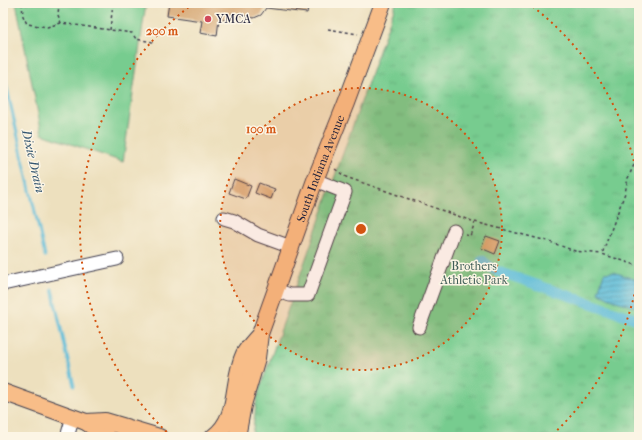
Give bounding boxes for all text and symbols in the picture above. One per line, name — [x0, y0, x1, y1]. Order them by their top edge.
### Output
place label: YMCA — [215, 12, 251, 26]
marker: YMCA — [203, 14, 213, 24]
text: 200 m — [146, 24, 179, 38]
street label: South Indiana Avenue — [294, 113, 347, 224]
text: 100 m — [246, 122, 277, 136]
water label: Dixie Drain — [19, 127, 48, 194]
centre of rings — [354, 222, 368, 236]
park label: Brothers Athletic Park — [439, 259, 508, 287]

